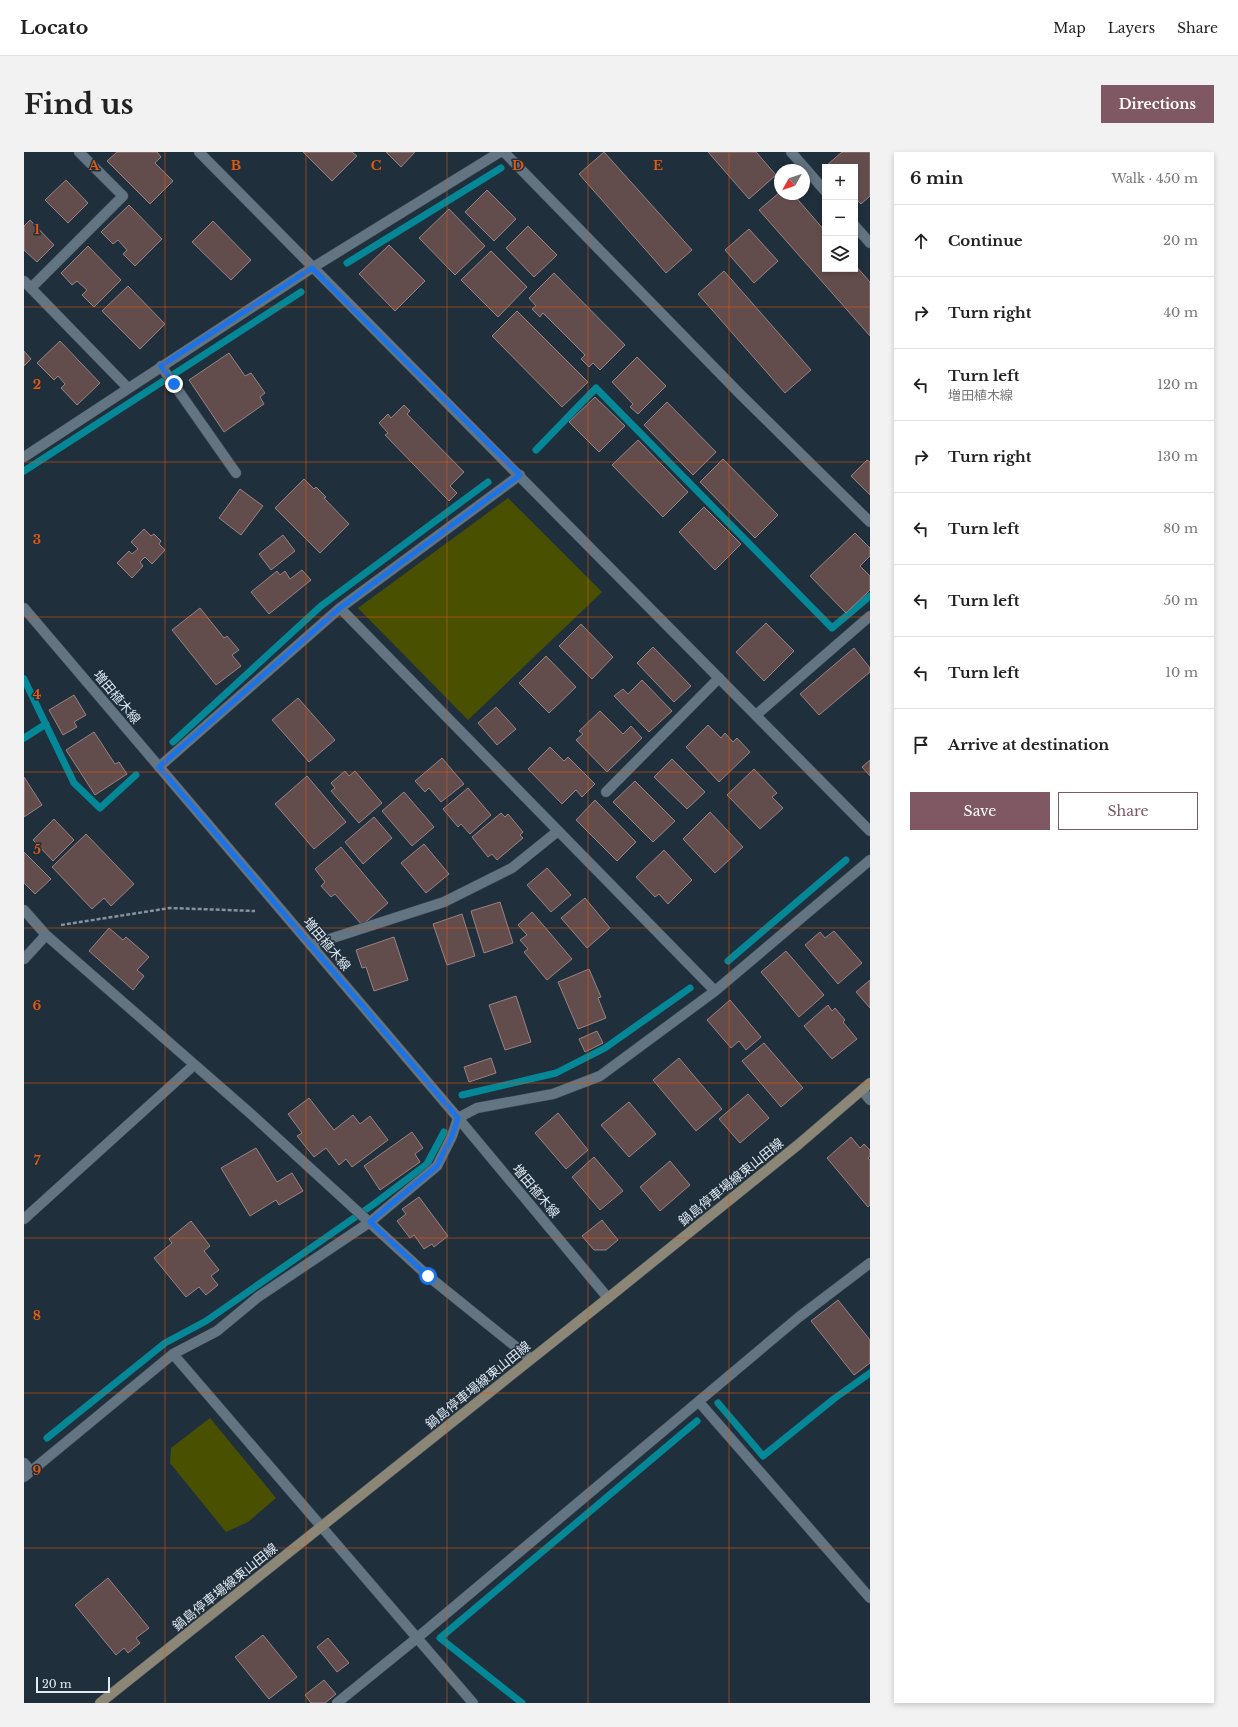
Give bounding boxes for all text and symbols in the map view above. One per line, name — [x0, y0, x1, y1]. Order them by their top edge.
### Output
text: Locato — [20, 16, 88, 39]
text: Map — [1053, 19, 1086, 37]
text: Layers — [1108, 19, 1155, 37]
text: Share — [1177, 19, 1218, 37]
button: Directions — [1101, 85, 1214, 123]
text: Find us — [24, 87, 134, 122]
text: A — [88, 157, 100, 174]
text: B — [231, 157, 241, 174]
text: C — [371, 157, 382, 174]
text: D — [512, 157, 524, 174]
text: E — [653, 157, 663, 174]
north arrow — [774, 164, 810, 200]
map controls — [822, 164, 858, 272]
button: + — [822, 164, 858, 200]
text: 6 min — [910, 168, 963, 189]
text: Walk · 450 m — [1111, 170, 1198, 187]
button: − — [822, 200, 858, 236]
text: 1 — [34, 221, 40, 238]
icon: ahead — [910, 230, 932, 252]
text: Continue — [948, 231, 1023, 250]
text: 20 m — [1163, 232, 1198, 249]
button: layers — [822, 236, 858, 272]
icon: right — [910, 302, 932, 324]
text: Turn right — [948, 303, 1031, 322]
text: 40 m — [1163, 304, 1198, 321]
text: Turn left — [948, 366, 1019, 385]
icon: left — [910, 374, 932, 396]
route end — [165, 375, 183, 393]
text: 2 — [33, 376, 41, 393]
text: 120 m — [1157, 376, 1198, 393]
text: 増田植木線 — [948, 387, 1013, 404]
icon: right — [910, 446, 932, 468]
text: Turn right — [948, 447, 1031, 466]
text: 130 m — [1157, 448, 1198, 465]
icon: left — [910, 518, 932, 540]
text: Turn left — [948, 519, 1019, 538]
text: 80 m — [1163, 520, 1198, 537]
text: 3 — [33, 531, 41, 548]
icon: left — [910, 590, 932, 612]
text: Turn left — [948, 591, 1019, 610]
text: 50 m — [1164, 592, 1198, 609]
icon: left — [910, 662, 932, 684]
text: Turn left — [948, 663, 1019, 682]
text: 10 m — [1165, 664, 1198, 681]
street label: 増田植木線 — [90, 667, 144, 727]
text: 4 — [33, 686, 42, 703]
icon: arrive — [910, 734, 932, 756]
text: Arrive at destination — [948, 735, 1109, 754]
button: Save — [910, 792, 1050, 830]
button: Share — [1058, 792, 1198, 830]
text: 5 — [33, 841, 41, 858]
street label: 増田植木線 — [300, 914, 354, 974]
text: 6 — [33, 997, 42, 1014]
street label: 鍋島停車場線東山田線 — [675, 1134, 787, 1230]
text: 7 — [34, 1152, 41, 1169]
street label: 増田植木線 — [509, 1161, 563, 1221]
route start — [419, 1267, 437, 1285]
text: 8 — [33, 1307, 41, 1324]
street label: 鍋島停車場線東山田線 — [422, 1337, 534, 1433]
text: 9 — [33, 1462, 42, 1479]
street label: 鍋島停車場線東山田線 — [169, 1539, 281, 1635]
scale bar — [36, 1675, 110, 1694]
text: 20 m — [42, 1677, 72, 1691]

